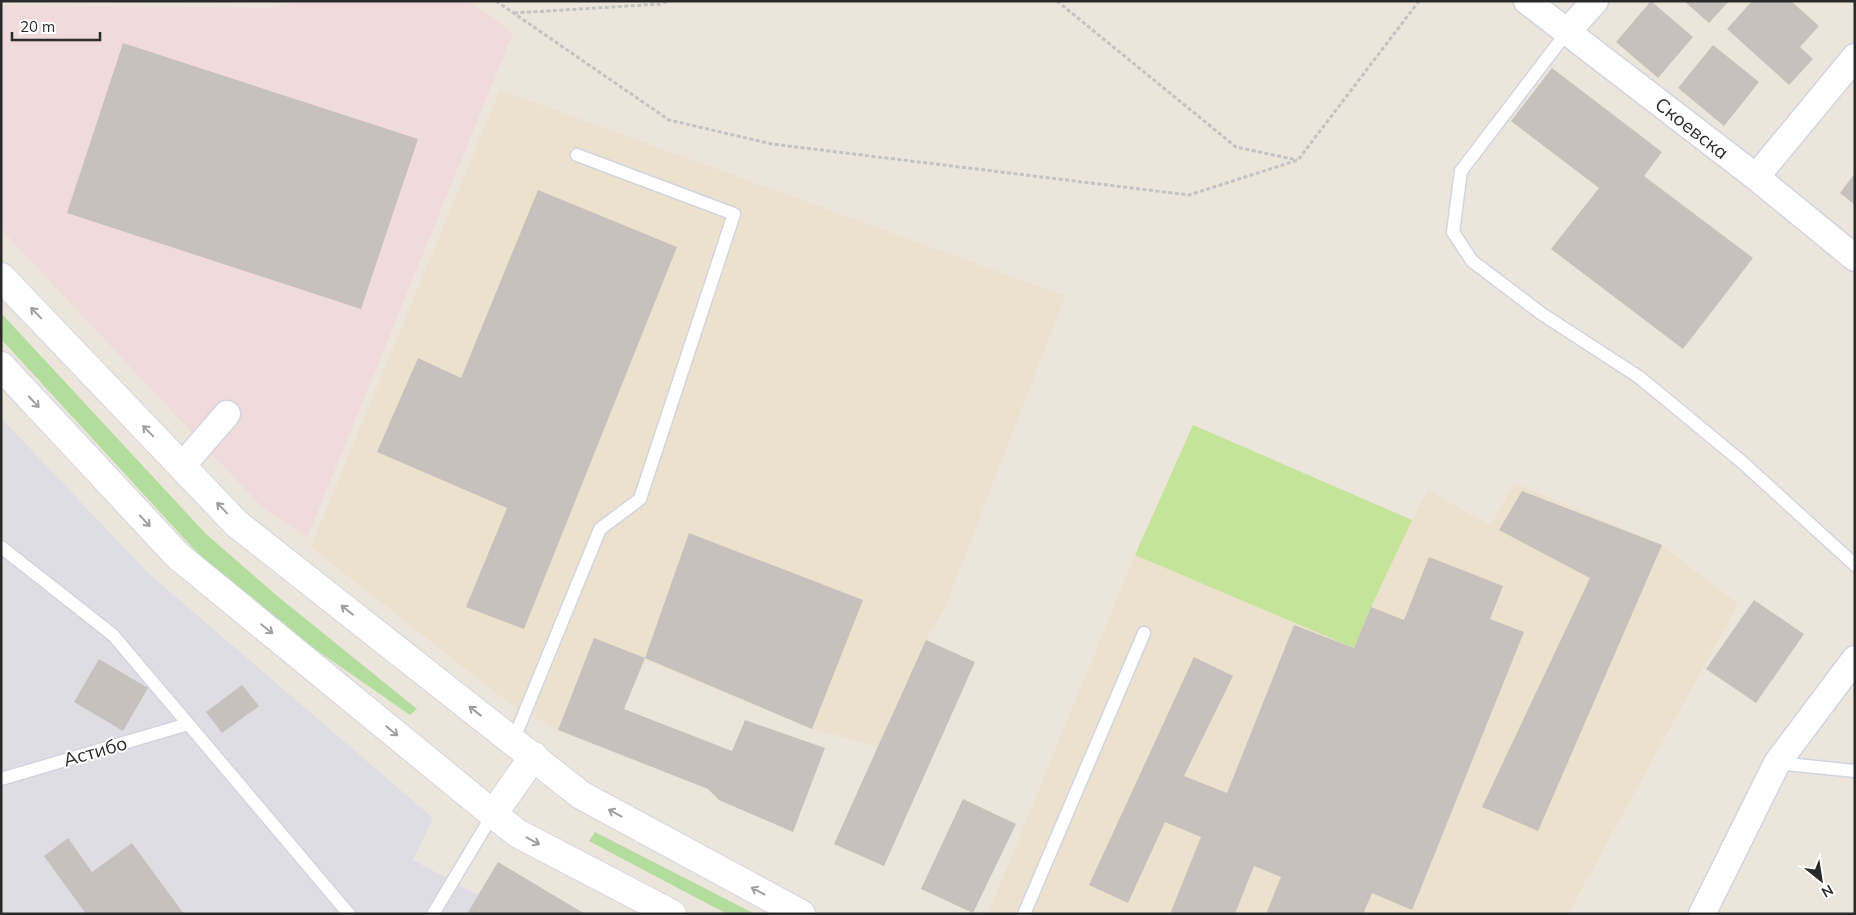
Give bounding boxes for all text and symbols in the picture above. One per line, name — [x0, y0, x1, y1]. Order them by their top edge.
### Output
scale bar — [12, 10, 100, 42]
text: 20 m — [20, 17, 55, 36]
street label: Скоевска — [1650, 92, 1734, 164]
one-way arrow — [30, 307, 42, 320]
one-way arrow — [28, 395, 40, 408]
one-way arrow — [142, 424, 154, 437]
one-way arrow — [216, 502, 228, 514]
one-way arrow — [139, 515, 151, 527]
one-way arrow — [341, 605, 354, 616]
one-way arrow — [260, 623, 273, 634]
one-way arrow — [469, 705, 482, 716]
one-way arrow — [386, 726, 399, 737]
street label: Астибо — [60, 730, 130, 772]
one-way arrow — [608, 808, 623, 818]
one-way arrow — [525, 836, 540, 846]
north arrow — [1796, 855, 1846, 905]
text: N — [1818, 881, 1837, 902]
one-way arrow — [752, 885, 766, 895]

